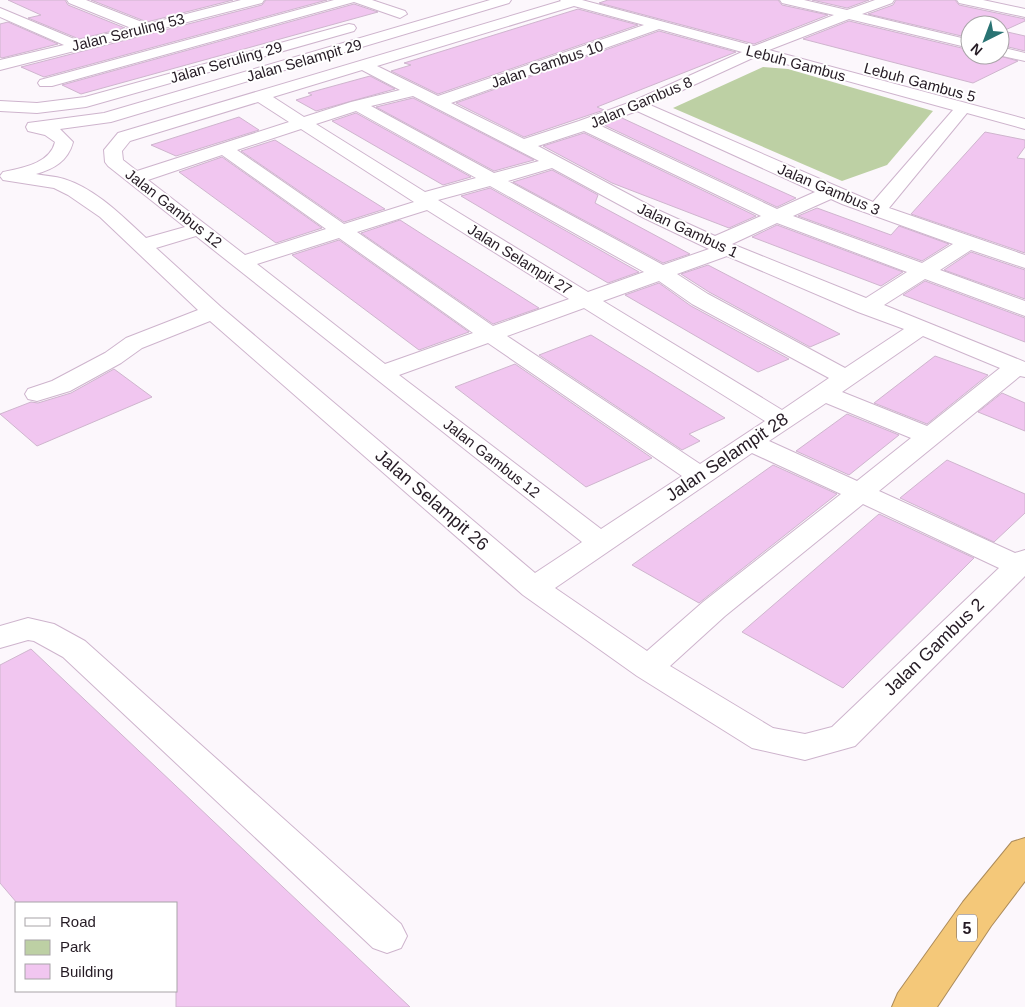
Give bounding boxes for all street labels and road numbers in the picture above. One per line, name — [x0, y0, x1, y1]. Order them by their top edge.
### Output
street label: Jalan Seruling 53 — [70, 10, 186, 54]
street label: Jalan Selampit 29 — [244, 35, 364, 85]
street label: Jalan Gambus 10 — [489, 37, 605, 91]
street label: Jalan Seruling 29 — [168, 38, 284, 86]
street label: Lebuh Gambus — [744, 42, 848, 84]
street label: Lebuh Gambus 5 — [862, 59, 978, 105]
street label: Jalan Gambus 8 — [587, 73, 695, 131]
street label: Jalan Gambus 3 — [775, 160, 883, 218]
street label: Jalan Gambus 12 — [122, 165, 226, 251]
street label: Jalan Gambus 1 — [635, 199, 741, 261]
street label: Jalan Selampit 27 — [465, 220, 575, 298]
street label: Jalan Selampit 28 — [662, 409, 792, 505]
street label: Jalan Gambus 12 — [440, 415, 544, 501]
street label: Jalan Selampit 26 — [371, 446, 493, 554]
street label: Jalan Gambus 2 — [880, 594, 988, 700]
road number: 5 — [957, 914, 977, 941]

